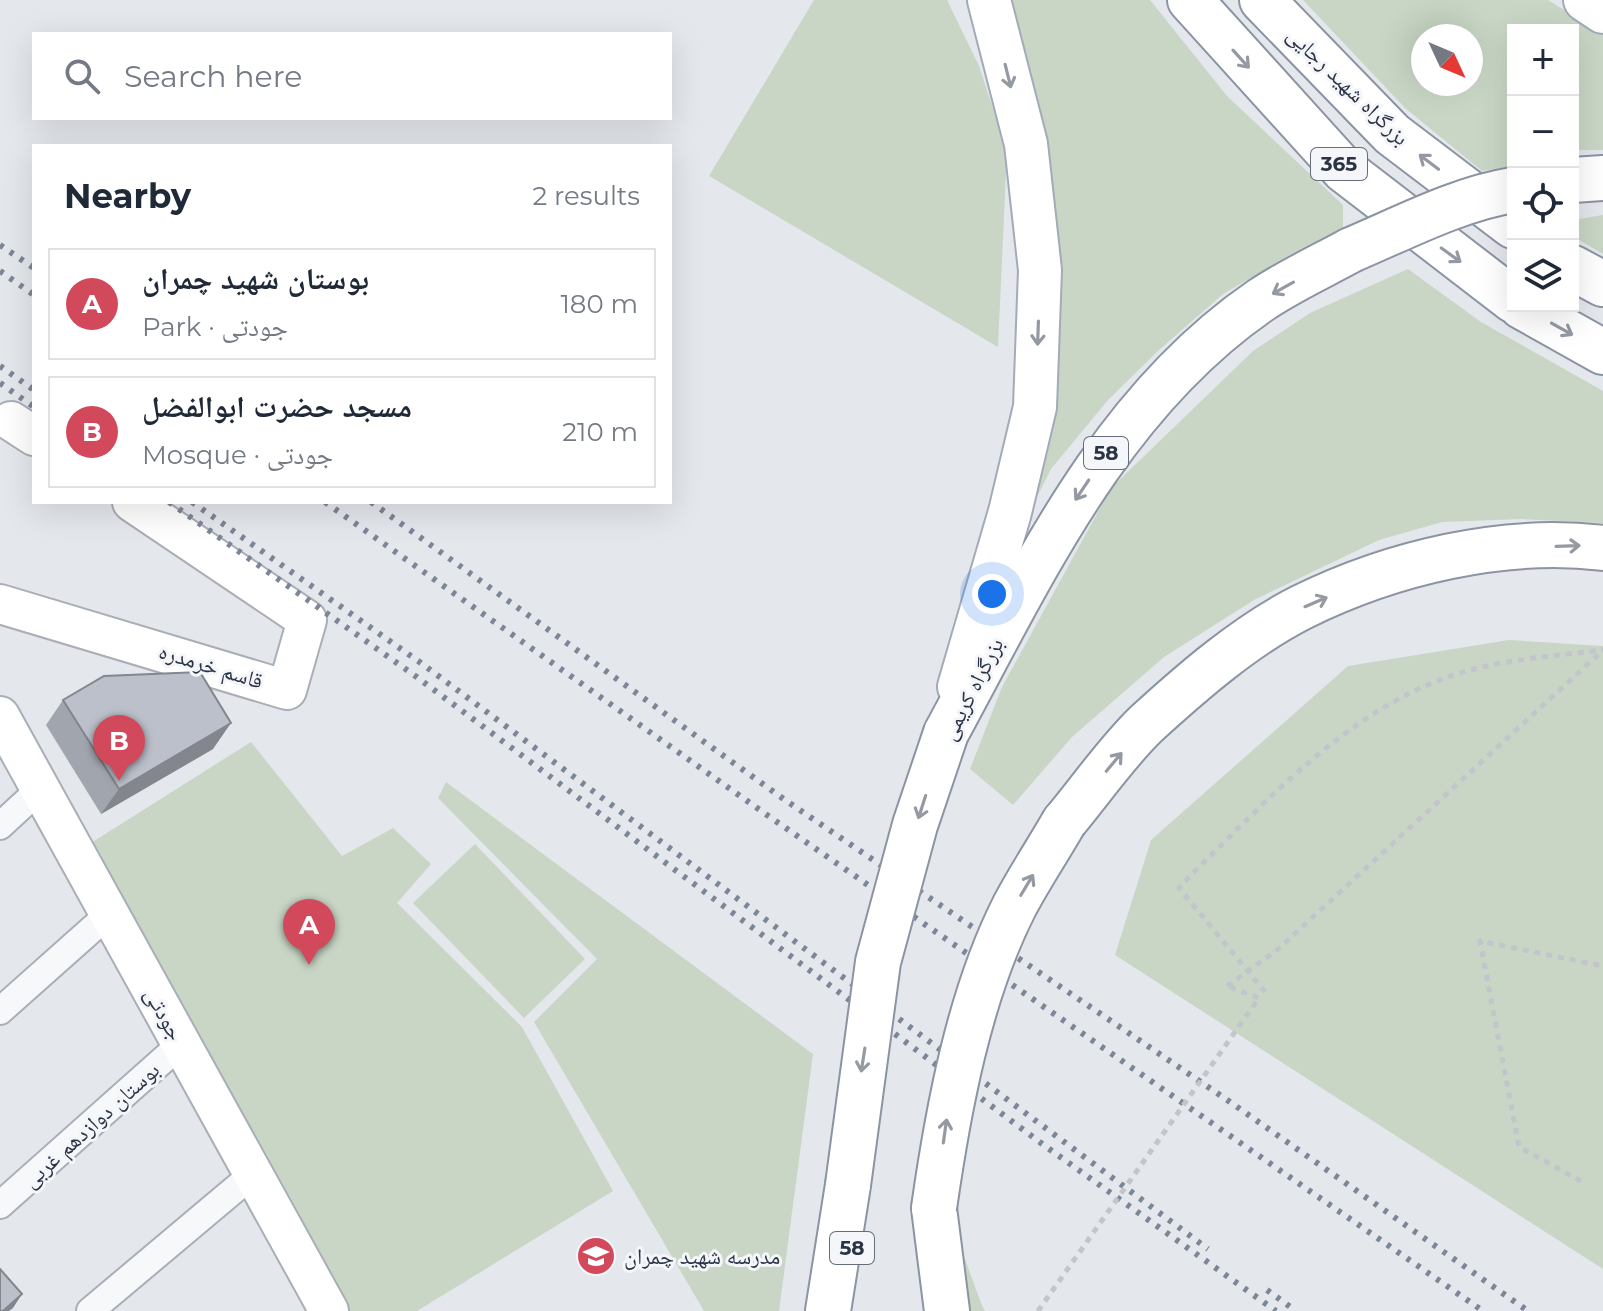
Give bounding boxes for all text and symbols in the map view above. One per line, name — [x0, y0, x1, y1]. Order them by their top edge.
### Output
street label: بزرگراه شهید رجایی — [1281, 21, 1415, 151]
north arrow — [1411, 24, 1483, 96]
map controls — [1507, 24, 1579, 312]
button: + — [1507, 24, 1579, 96]
search box — [32, 32, 672, 120]
one-way arrow — [1231, 48, 1250, 69]
icon: search — [60, 54, 104, 98]
text: Search here — [124, 58, 302, 95]
one-way arrow — [1002, 62, 1017, 88]
button: − — [1507, 96, 1579, 168]
road number: 365 — [1311, 148, 1367, 180]
one-way arrow — [1419, 153, 1440, 170]
button: locate — [1507, 168, 1579, 240]
text: Nearby — [64, 175, 191, 217]
text: 2 results — [532, 180, 640, 212]
button: layers — [1507, 240, 1579, 312]
one-way arrow — [1439, 247, 1461, 263]
text: بوستان شهید چمران — [142, 260, 369, 297]
one-way arrow — [1272, 280, 1295, 296]
text: A — [82, 288, 102, 320]
text: 180 m — [560, 288, 638, 320]
text: Park · جودتی — [142, 311, 288, 343]
one-way arrow — [1030, 319, 1045, 346]
one-way arrow — [1550, 321, 1573, 337]
text: مسجد حضرت ابوالفضل — [142, 388, 412, 425]
text: B — [82, 416, 102, 448]
text: 210 m — [562, 416, 638, 448]
road number: 58 — [1084, 437, 1128, 469]
text: Mosque · جودتی — [142, 439, 333, 471]
one-way arrow — [1073, 478, 1090, 500]
one-way arrow — [1554, 538, 1581, 553]
your location — [972, 574, 1012, 614]
one-way arrow — [1303, 593, 1328, 608]
street label: بزرگراه کریمی — [935, 633, 1009, 745]
street label: قاسم خرمدره — [155, 637, 266, 696]
pin: B — [93, 715, 145, 781]
one-way arrow — [1105, 753, 1123, 773]
one-way arrow — [913, 794, 928, 819]
one-way arrow — [1020, 874, 1035, 898]
pin: A — [283, 899, 335, 965]
street label: جودتی — [139, 983, 189, 1045]
one-way arrow — [855, 1047, 870, 1072]
street label: بوستان دوازدهم غربی — [17, 1056, 166, 1194]
one-way arrow — [938, 1119, 953, 1144]
road number: 58 — [830, 1232, 874, 1264]
school or university icon: مدرسه شهید چمران — [575, 1235, 617, 1277]
place label: مدرسه شهید چمران — [624, 1243, 780, 1270]

